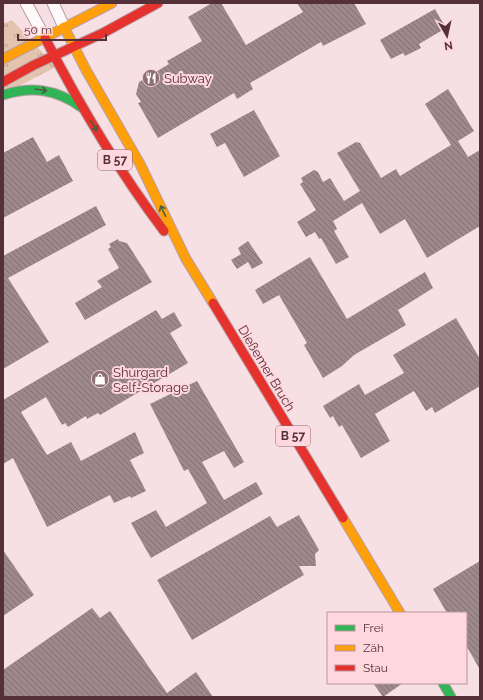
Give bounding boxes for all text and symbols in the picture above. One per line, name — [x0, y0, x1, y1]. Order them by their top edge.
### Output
scale bar — [18, 16, 106, 42]
north arrow — [427, 16, 467, 56]
text: 50 m — [24, 23, 52, 37]
text: N — [443, 38, 454, 52]
restaurant icon: Subway — [141, 68, 161, 88]
place label: Subway — [164, 71, 212, 86]
one-way arrow — [34, 86, 47, 94]
one-way arrow — [90, 120, 98, 131]
road number: B 57 — [98, 150, 132, 170]
one-way arrow — [159, 205, 166, 217]
street label: Dießemer Bruch — [235, 323, 298, 414]
place label: Shurgard Self-Storage — [113, 365, 189, 395]
shop icon: Shurgard Self-Storage — [90, 369, 110, 389]
road number: B 57 — [276, 426, 310, 446]
legend — [327, 612, 467, 684]
text: Frei — [363, 621, 383, 635]
text: Zäh — [363, 641, 384, 655]
text: Stau — [363, 661, 388, 675]

